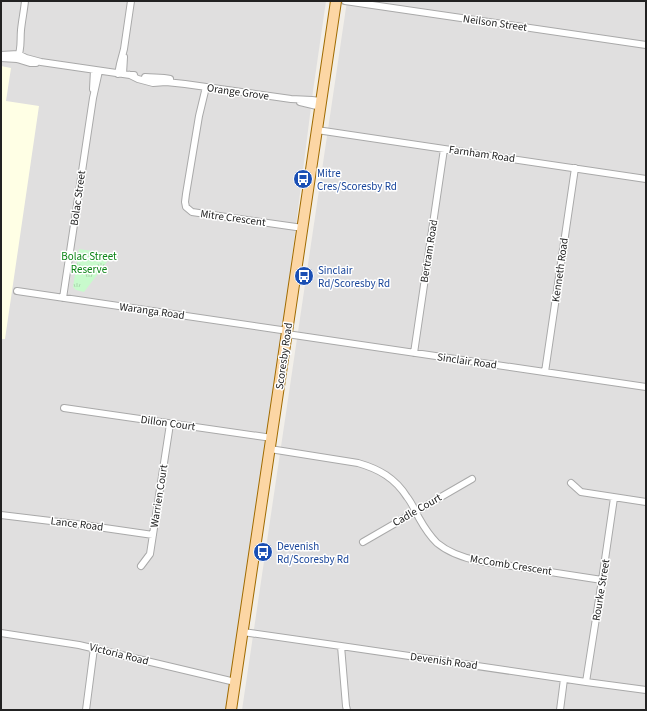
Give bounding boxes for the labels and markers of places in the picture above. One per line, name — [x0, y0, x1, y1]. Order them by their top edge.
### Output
place label: Mitre Cres/Scoresby Rd — [317, 166, 397, 194]
bus stop icon: Mitre Cres/Scoresby Rd — [292, 168, 314, 190]
place label: Sinclair Rd/Scoresby Rd — [318, 263, 390, 291]
bus stop icon: Sinclair Rd/Scoresby Rd — [293, 265, 315, 287]
place label: Devenish Rd/Scoresby Rd — [277, 539, 349, 567]
bus stop icon: Devenish Rd/Scoresby Rd — [252, 541, 274, 563]

